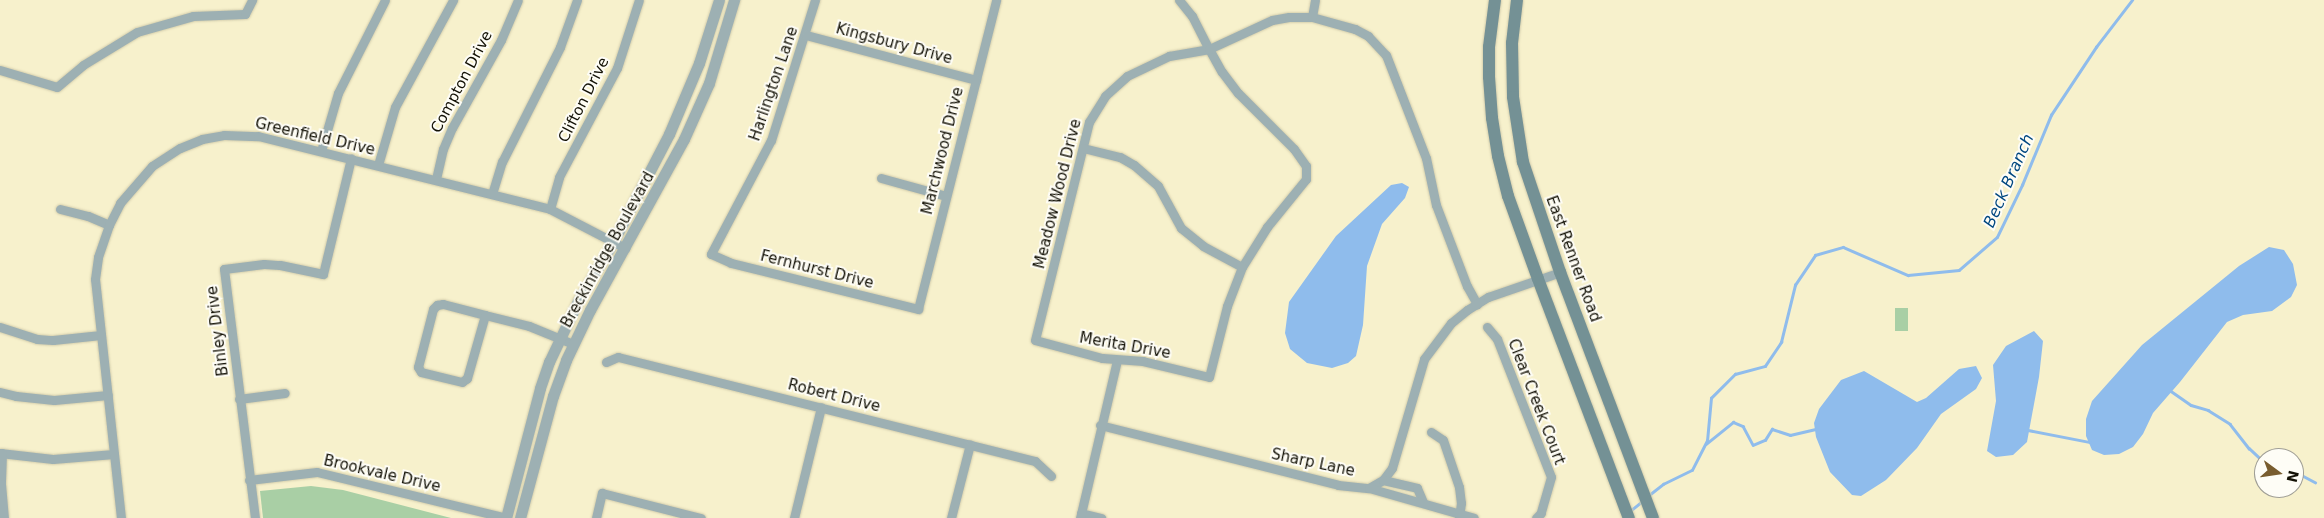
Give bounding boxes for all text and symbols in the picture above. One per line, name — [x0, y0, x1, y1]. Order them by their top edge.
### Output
street label: Kingsbury Drive — [834, 20, 954, 68]
street label: Harlington Lane — [746, 25, 802, 143]
street label: Compton Drive — [428, 28, 496, 136]
street label: Clifton Drive — [555, 54, 613, 146]
street label: Marchwood Drive — [918, 85, 968, 217]
street label: Greenfield Drive — [253, 114, 377, 160]
street label: Meadow Wood Drive — [1031, 117, 1085, 271]
water label: Beck Branch — [1980, 131, 2038, 231]
street label: Breckinridge Boulevard — [558, 169, 658, 331]
street label: East Renner Road — [1542, 193, 1604, 325]
street label: Fernhurst Drive — [759, 247, 875, 293]
street label: Binley Drive — [204, 285, 232, 377]
street label: Merita Drive — [1078, 329, 1172, 363]
street label: Clear Creek Court — [1504, 336, 1568, 468]
street label: Robert Drive — [786, 376, 882, 416]
street label: Sharp Lane — [1270, 445, 1356, 481]
north arrow — [2254, 448, 2304, 498]
street label: Brookvale Drive — [322, 452, 442, 496]
text: N — [2283, 469, 2302, 484]

